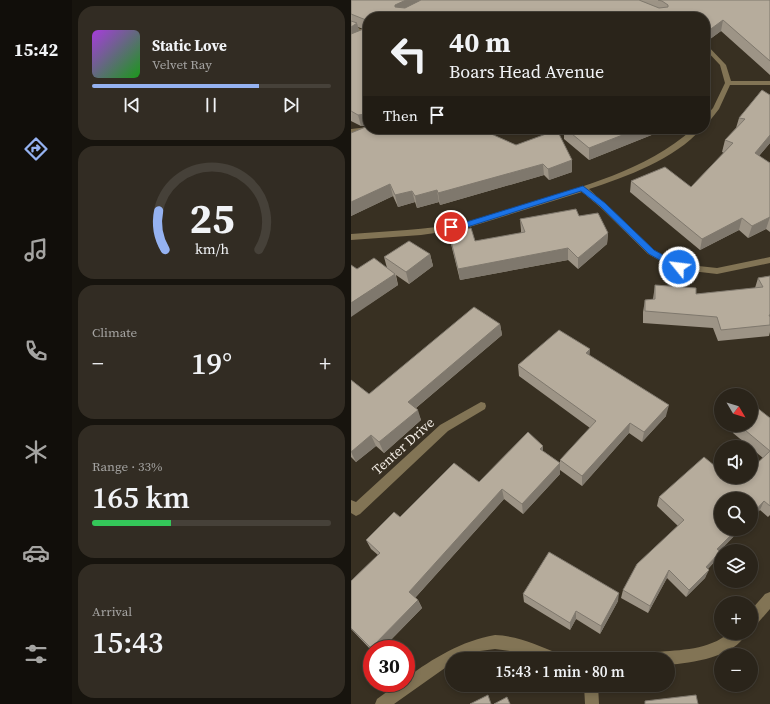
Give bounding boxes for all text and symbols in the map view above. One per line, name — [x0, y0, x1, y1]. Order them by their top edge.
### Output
text: 40 m — [449, 23, 511, 61]
icon: left — [383, 28, 435, 80]
text: Static Love — [152, 35, 227, 56]
text: 15:42 — [14, 37, 58, 62]
text: Velvet Ray — [152, 56, 212, 73]
text: Boars Head Avenue — [449, 59, 604, 84]
icon: previous — [121, 94, 143, 116]
icon: pause — [200, 94, 222, 116]
icon: next — [280, 94, 302, 116]
icon: arrive — [426, 104, 448, 126]
text: Then — [383, 105, 418, 126]
icon: directions — [22, 135, 50, 163]
text: 25 — [189, 190, 234, 247]
pin — [434, 210, 468, 244]
icon: arrive — [440, 216, 462, 238]
icon: music — [22, 236, 50, 264]
text: km/h — [195, 239, 229, 259]
position arrow — [658, 246, 700, 288]
text: Climate — [92, 324, 137, 341]
icon: phone — [22, 337, 50, 365]
text: 19° — [191, 343, 232, 384]
text: − — [92, 348, 104, 378]
text: + — [319, 348, 331, 378]
north arrow — [714, 388, 758, 432]
map controls — [714, 388, 758, 692]
street label: Tenter Drive — [367, 413, 439, 479]
icon: climate — [22, 438, 50, 466]
button: sound — [714, 440, 758, 484]
text: Range · 33% — [92, 458, 163, 475]
text: 165 km — [92, 477, 190, 518]
button: search — [714, 492, 758, 536]
icon: car — [22, 539, 50, 567]
button: layers — [714, 544, 758, 588]
button: + — [714, 596, 758, 640]
text: Arrival — [92, 603, 132, 620]
text: 15:43 — [92, 622, 163, 663]
icon: filters — [22, 640, 50, 668]
speed limit sign: 30 — [363, 640, 415, 692]
button: − — [714, 648, 758, 692]
text: 15:43 · 1 min · 80 m — [495, 661, 625, 682]

